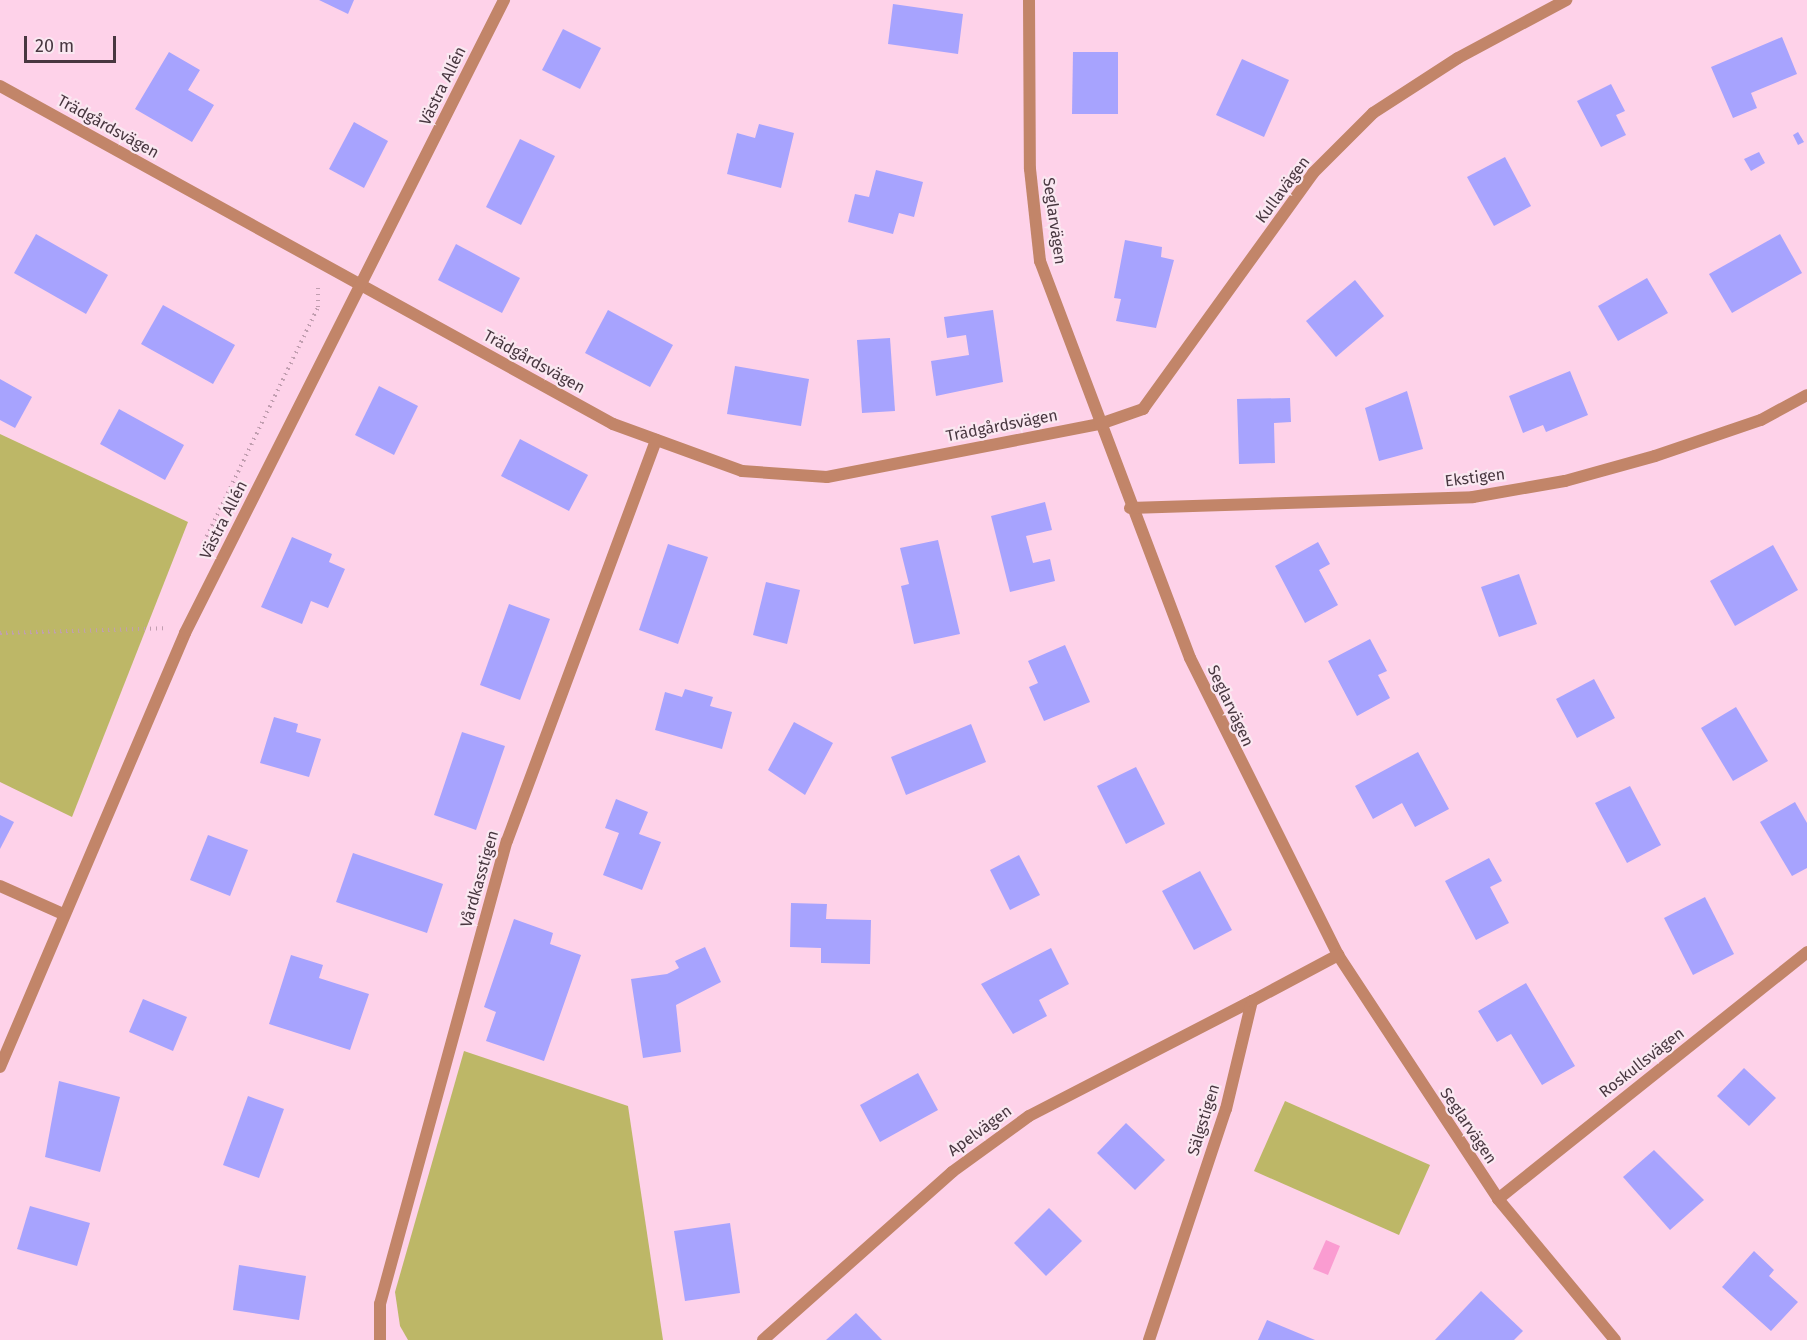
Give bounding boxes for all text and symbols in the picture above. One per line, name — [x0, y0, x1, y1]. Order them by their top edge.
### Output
scale bar — [27, 24, 118, 62]
text: 20 m — [35, 35, 74, 57]
street label: Västra Allén — [416, 44, 470, 128]
street label: Trädgårdsvägen — [54, 91, 162, 163]
street label: Kullavägen — [1252, 153, 1314, 227]
street label: Seglarvägen — [1038, 176, 1070, 266]
street label: Trädgårdsvägen — [480, 326, 588, 398]
street label: Trädgårdsvägen — [945, 406, 1059, 446]
street label: Ekstigen — [1444, 465, 1506, 491]
street label: Västra Allén — [196, 478, 252, 562]
street label: Seglarvägen — [1203, 662, 1257, 750]
street label: Vårdkasstigen — [457, 828, 503, 930]
street label: Roskullsvägen — [1596, 1024, 1688, 1102]
street label: Sälgstigen — [1184, 1082, 1224, 1158]
street label: Seglarvägen — [1436, 1084, 1500, 1168]
street label: Apelvägen — [944, 1101, 1016, 1161]

